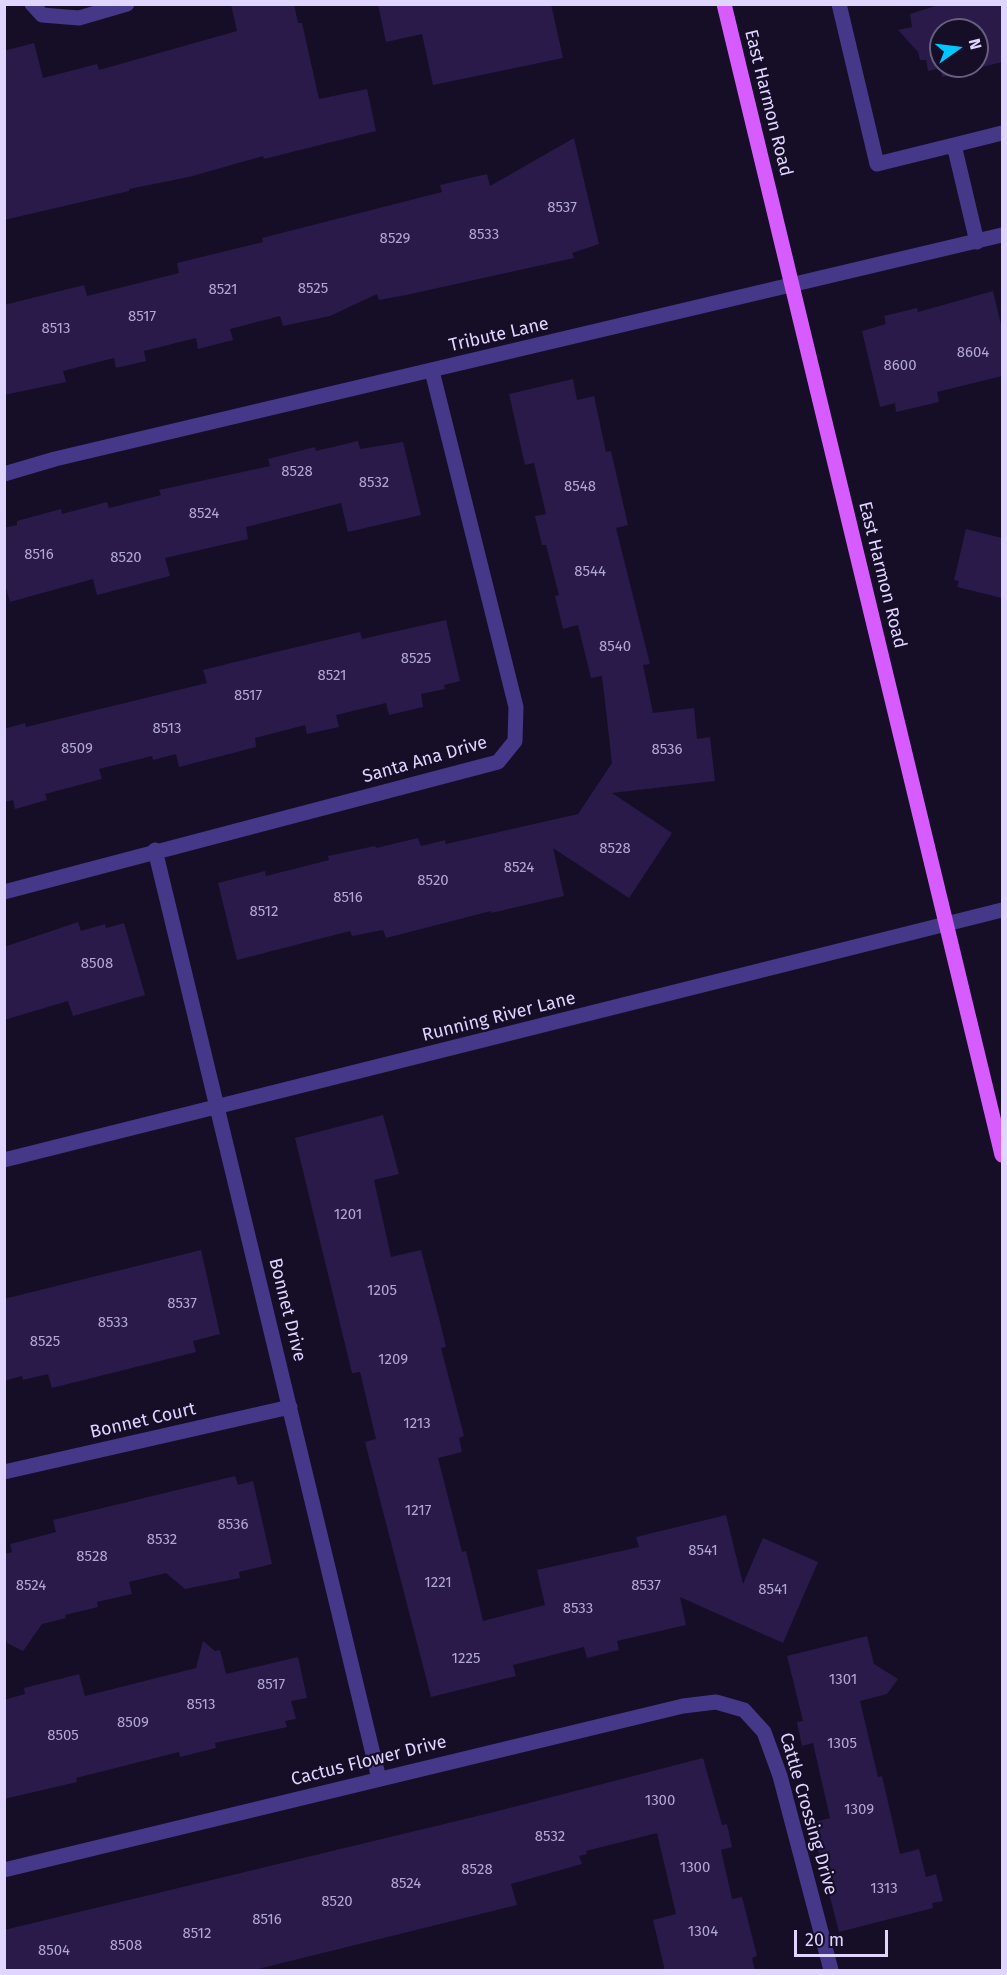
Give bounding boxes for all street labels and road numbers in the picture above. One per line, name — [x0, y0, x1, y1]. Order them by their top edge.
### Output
street label: East Harmon Road — [739, 27, 797, 179]
street label: Tribute Lane — [447, 313, 551, 357]
street label: East Harmon Road — [853, 499, 911, 651]
street label: Santa Ana Drive — [360, 732, 490, 788]
street label: Running River Lane — [420, 987, 578, 1047]
street label: Bonnet Drive — [264, 1256, 310, 1364]
street label: Bonnet Court — [88, 1398, 198, 1444]
street label: Cattle Crossing Drive — [775, 1730, 841, 1898]
street label: Cactus Flower Drive — [289, 1731, 449, 1791]

